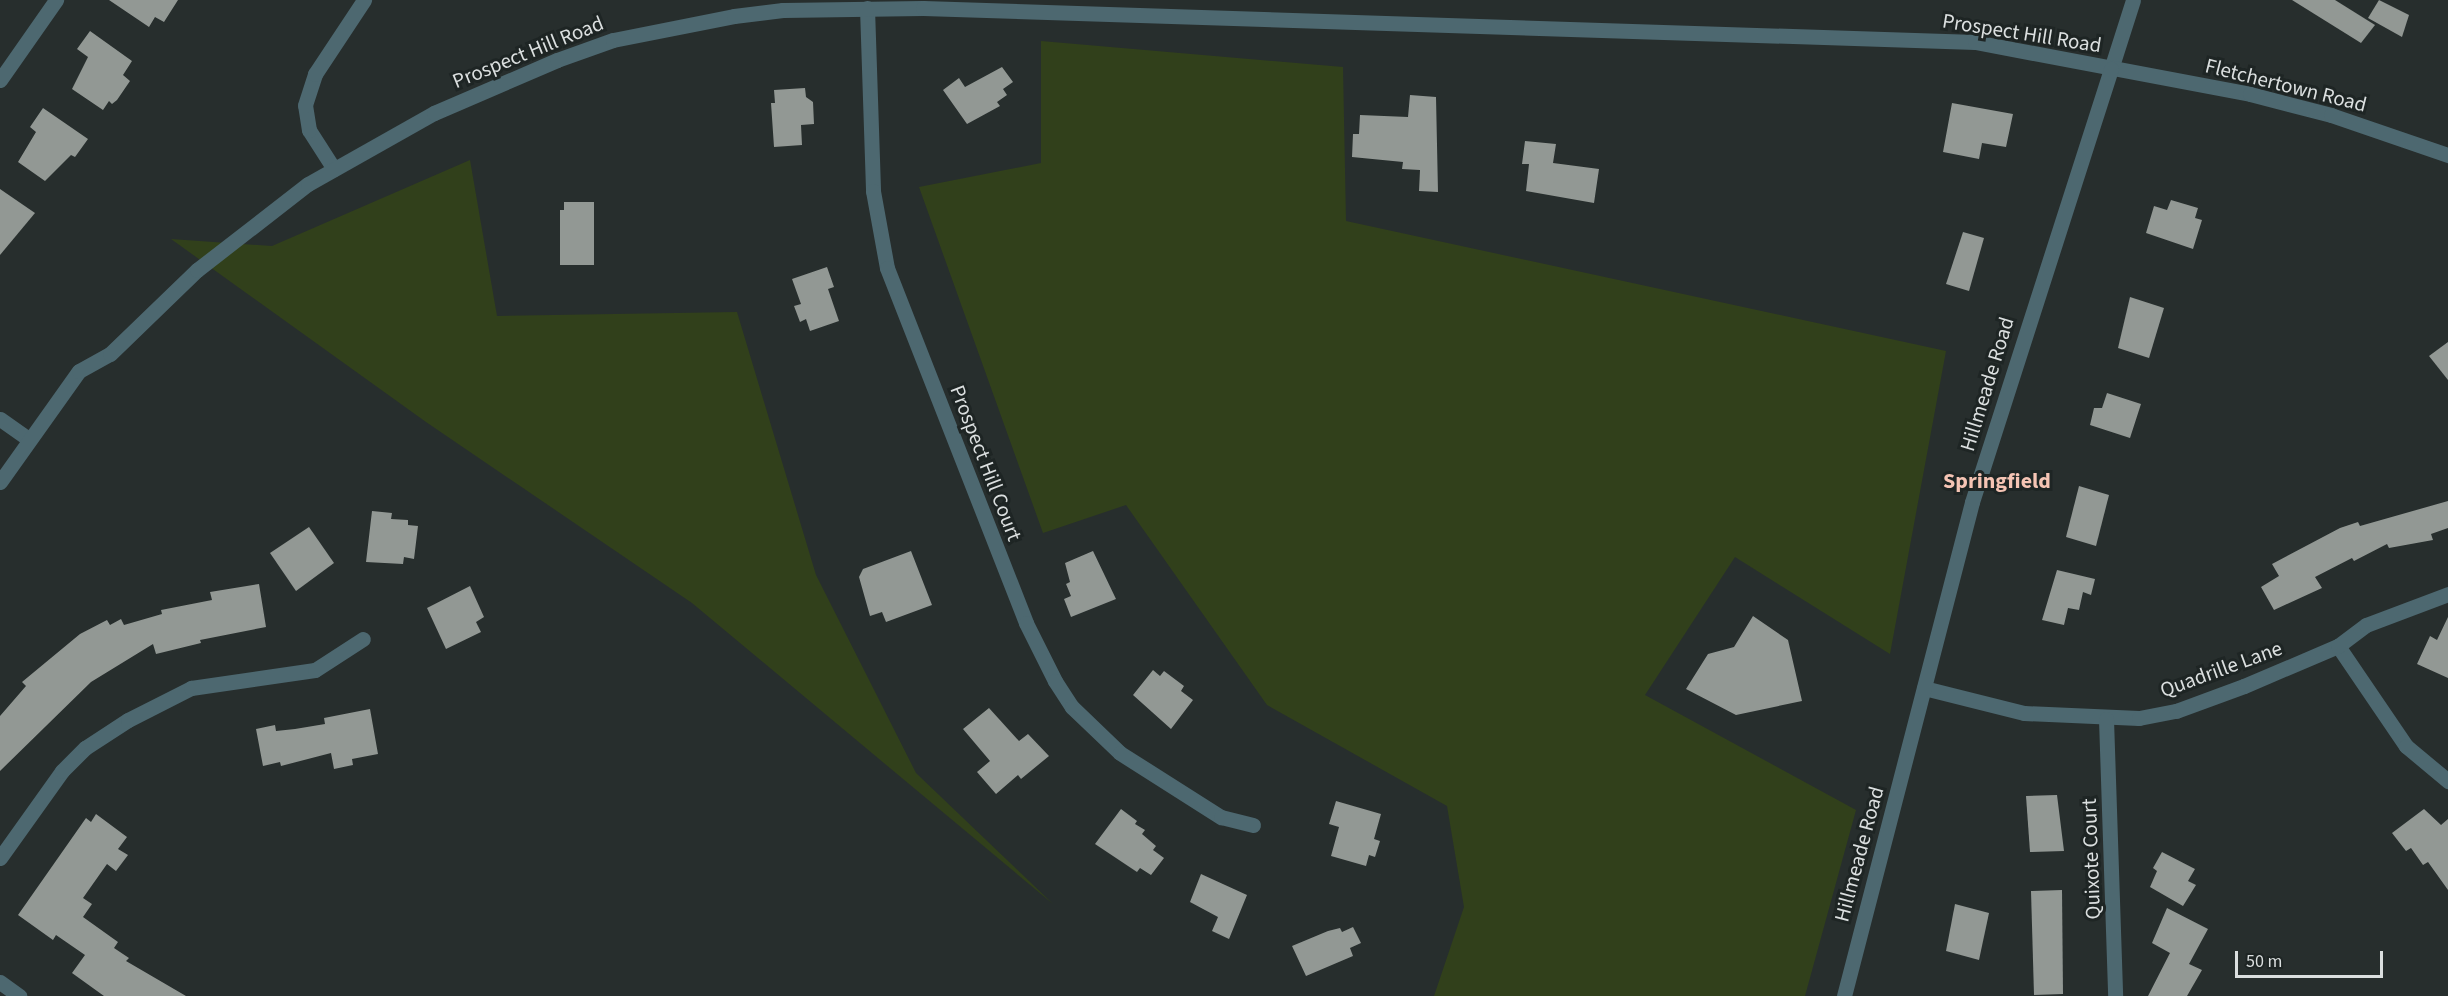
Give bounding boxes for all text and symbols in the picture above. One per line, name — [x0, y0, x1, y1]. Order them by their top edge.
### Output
street label: Prospect Hill Road — [1941, 8, 2103, 58]
street label: Prospect Hill Road — [449, 10, 607, 94]
street label: Fletchertown Road — [2203, 53, 2369, 117]
street label: Hillmeade Road — [1955, 314, 2019, 454]
street label: Prospect Hill Court — [945, 382, 1027, 544]
district label: Springfield — [1943, 469, 2051, 495]
street label: Quadrille Lane — [2157, 635, 2285, 703]
street label: Hillmeade Road — [1829, 784, 1889, 924]
street label: Quixote Court — [2076, 798, 2106, 920]
scale bar — [2238, 939, 2386, 977]
text: 50 m — [2246, 949, 2282, 974]

